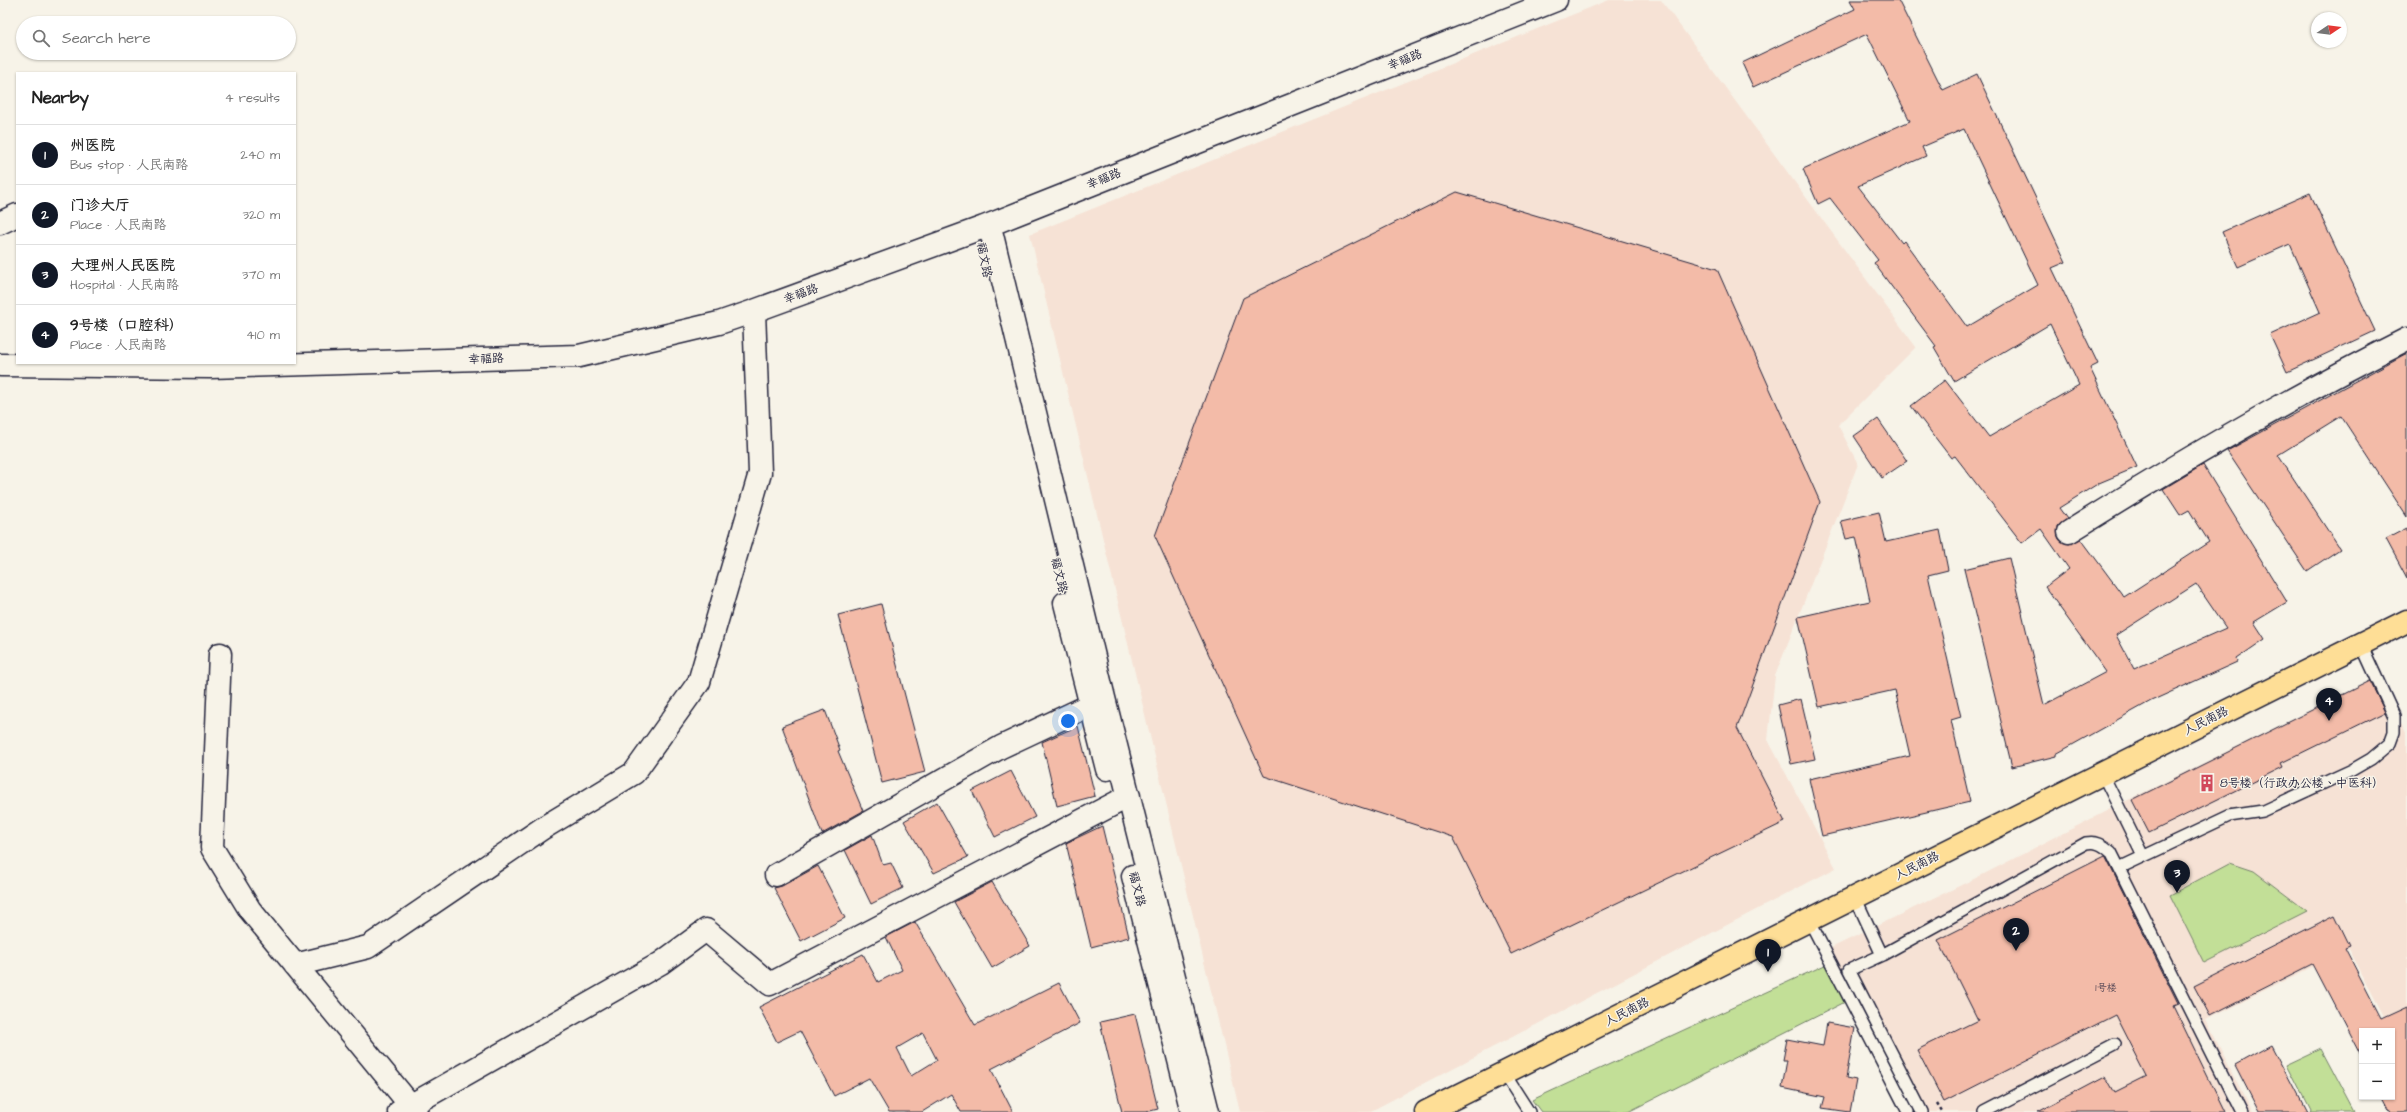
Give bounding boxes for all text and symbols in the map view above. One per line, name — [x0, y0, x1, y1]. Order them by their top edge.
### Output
north arrow — [2311, 12, 2347, 48]
search box — [16, 16, 296, 60]
icon: search — [30, 27, 52, 49]
text: Search here — [62, 28, 151, 49]
street label: 幸福路 — [1385, 45, 1425, 75]
text: Nearby — [32, 86, 89, 110]
text: 4 results — [225, 89, 280, 107]
text: 州医院 — [70, 135, 115, 156]
text: 1 — [44, 146, 46, 164]
text: 240 m — [240, 146, 280, 164]
text: Bus stop · 人民南路 — [70, 156, 188, 174]
street label: 幸福路 — [1084, 164, 1124, 194]
text: 门诊大厅 — [70, 195, 130, 216]
text: 2 — [41, 206, 49, 224]
text: 320 m — [242, 206, 280, 224]
text: Place · 人民南路 — [70, 216, 166, 234]
street label: 福文路 — [972, 241, 996, 279]
text: 大理州人民医院 — [70, 255, 175, 276]
text: 3 — [42, 266, 48, 284]
text: 370 m — [242, 266, 280, 284]
text: Hospital · 人民南路 — [70, 276, 179, 294]
street label: 幸福路 — [781, 280, 821, 308]
text: 9号楼（口腔科） — [70, 315, 184, 336]
text: 4 — [41, 326, 49, 344]
text: 410 m — [246, 326, 280, 344]
text: Place · 人民南路 — [70, 336, 166, 354]
street label: 幸福路 — [468, 350, 504, 368]
street label: 福文路 — [1047, 556, 1071, 594]
pin: 4 — [2316, 688, 2342, 721]
street label: 人民南路 — [2181, 703, 2231, 739]
your location — [1058, 711, 1078, 731]
building icon: 8号楼（行政办公楼、中医科） — [2197, 773, 2217, 793]
place label: 8号楼（行政办公楼、中医科） — [2220, 775, 2384, 792]
street label: 人民南路 — [1892, 848, 1942, 884]
pin: 3 — [2164, 860, 2190, 893]
street label: 福文路 — [1124, 869, 1150, 909]
pin: 2 — [2003, 918, 2029, 951]
pin: 1 — [1755, 939, 1781, 972]
house number: 1号楼 — [2095, 981, 2117, 995]
street label: 人民南路 — [1602, 994, 1652, 1030]
map controls — [2359, 1028, 2395, 1100]
button: + — [2359, 1028, 2395, 1064]
button: − — [2359, 1064, 2395, 1100]

